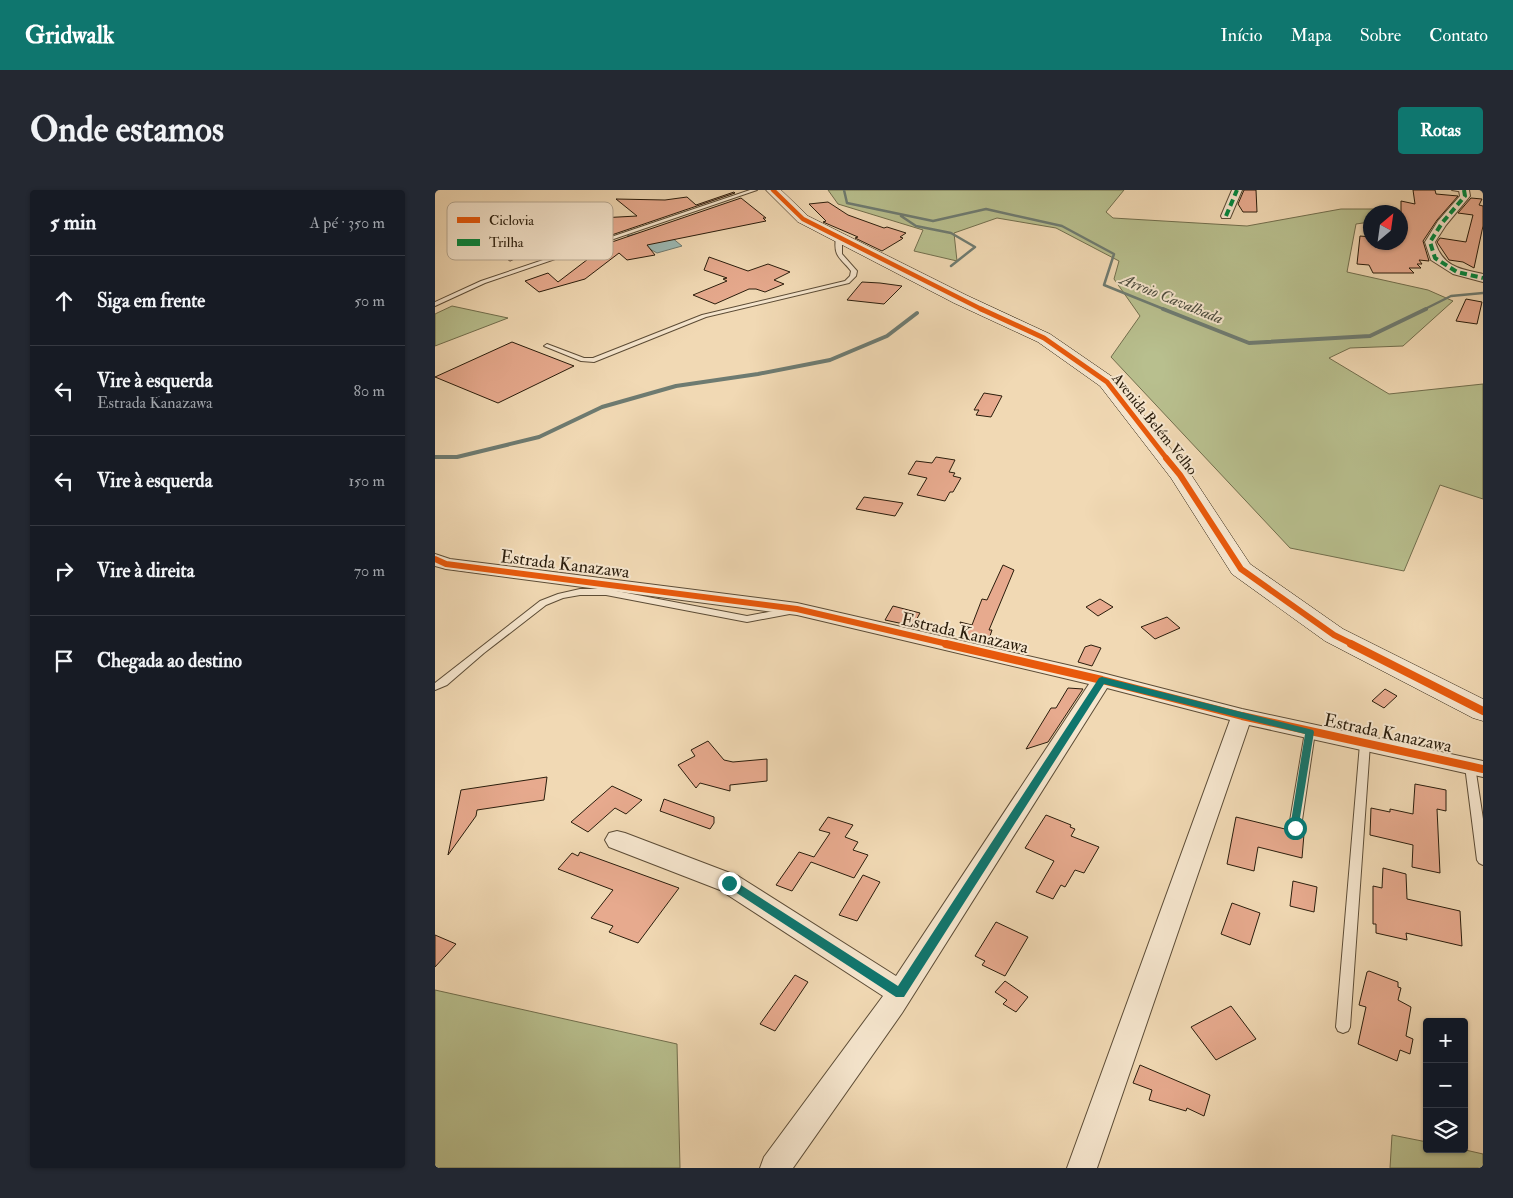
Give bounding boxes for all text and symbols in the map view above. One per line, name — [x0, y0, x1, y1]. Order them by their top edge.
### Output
text: Gridwalk — [25, 20, 114, 51]
text: Início — [1221, 24, 1262, 47]
text: Mapa — [1290, 24, 1332, 47]
text: Sobre — [1360, 24, 1401, 47]
text: Contato — [1429, 24, 1488, 47]
button: Rotas — [1398, 107, 1483, 154]
text: Onde estamos — [30, 108, 224, 152]
legend — [447, 202, 613, 260]
north arrow — [1363, 205, 1408, 250]
text: 5 min — [50, 209, 96, 236]
text: Ciclovia — [489, 212, 534, 229]
text: A pé · 350 m — [310, 213, 385, 233]
text: Trilha — [489, 234, 524, 251]
water label: Arroio Cavalhada — [1115, 268, 1226, 329]
icon: ahead — [50, 287, 78, 315]
text: Siga em frente — [97, 289, 205, 313]
text: 50 m — [354, 291, 385, 311]
text: Vire à esquerda — [97, 369, 212, 393]
street label: Avenida Belém Velho — [1107, 369, 1202, 479]
icon: left — [50, 377, 78, 405]
text: 80 m — [354, 381, 385, 401]
text: Estrada Kanazawa — [97, 393, 213, 413]
icon: left — [50, 467, 78, 495]
text: Vire à esquerda — [97, 469, 212, 493]
text: 150 m — [348, 471, 385, 491]
street label: Estrada Kanazawa — [499, 545, 632, 584]
icon: right — [50, 557, 78, 585]
text: Vire à direita — [97, 559, 194, 583]
text: 70 m — [354, 561, 385, 581]
street label: Estrada Kanazawa — [899, 608, 1031, 659]
icon: arrive — [50, 647, 78, 675]
text: Chegada ao destino — [97, 649, 242, 673]
street label: Estrada Kanazawa — [1322, 709, 1455, 758]
route start — [1284, 817, 1307, 840]
route end — [718, 872, 741, 895]
map controls — [1423, 1018, 1468, 1153]
button: + — [1423, 1018, 1468, 1063]
button: − — [1423, 1063, 1468, 1108]
button: layers — [1423, 1108, 1468, 1153]

